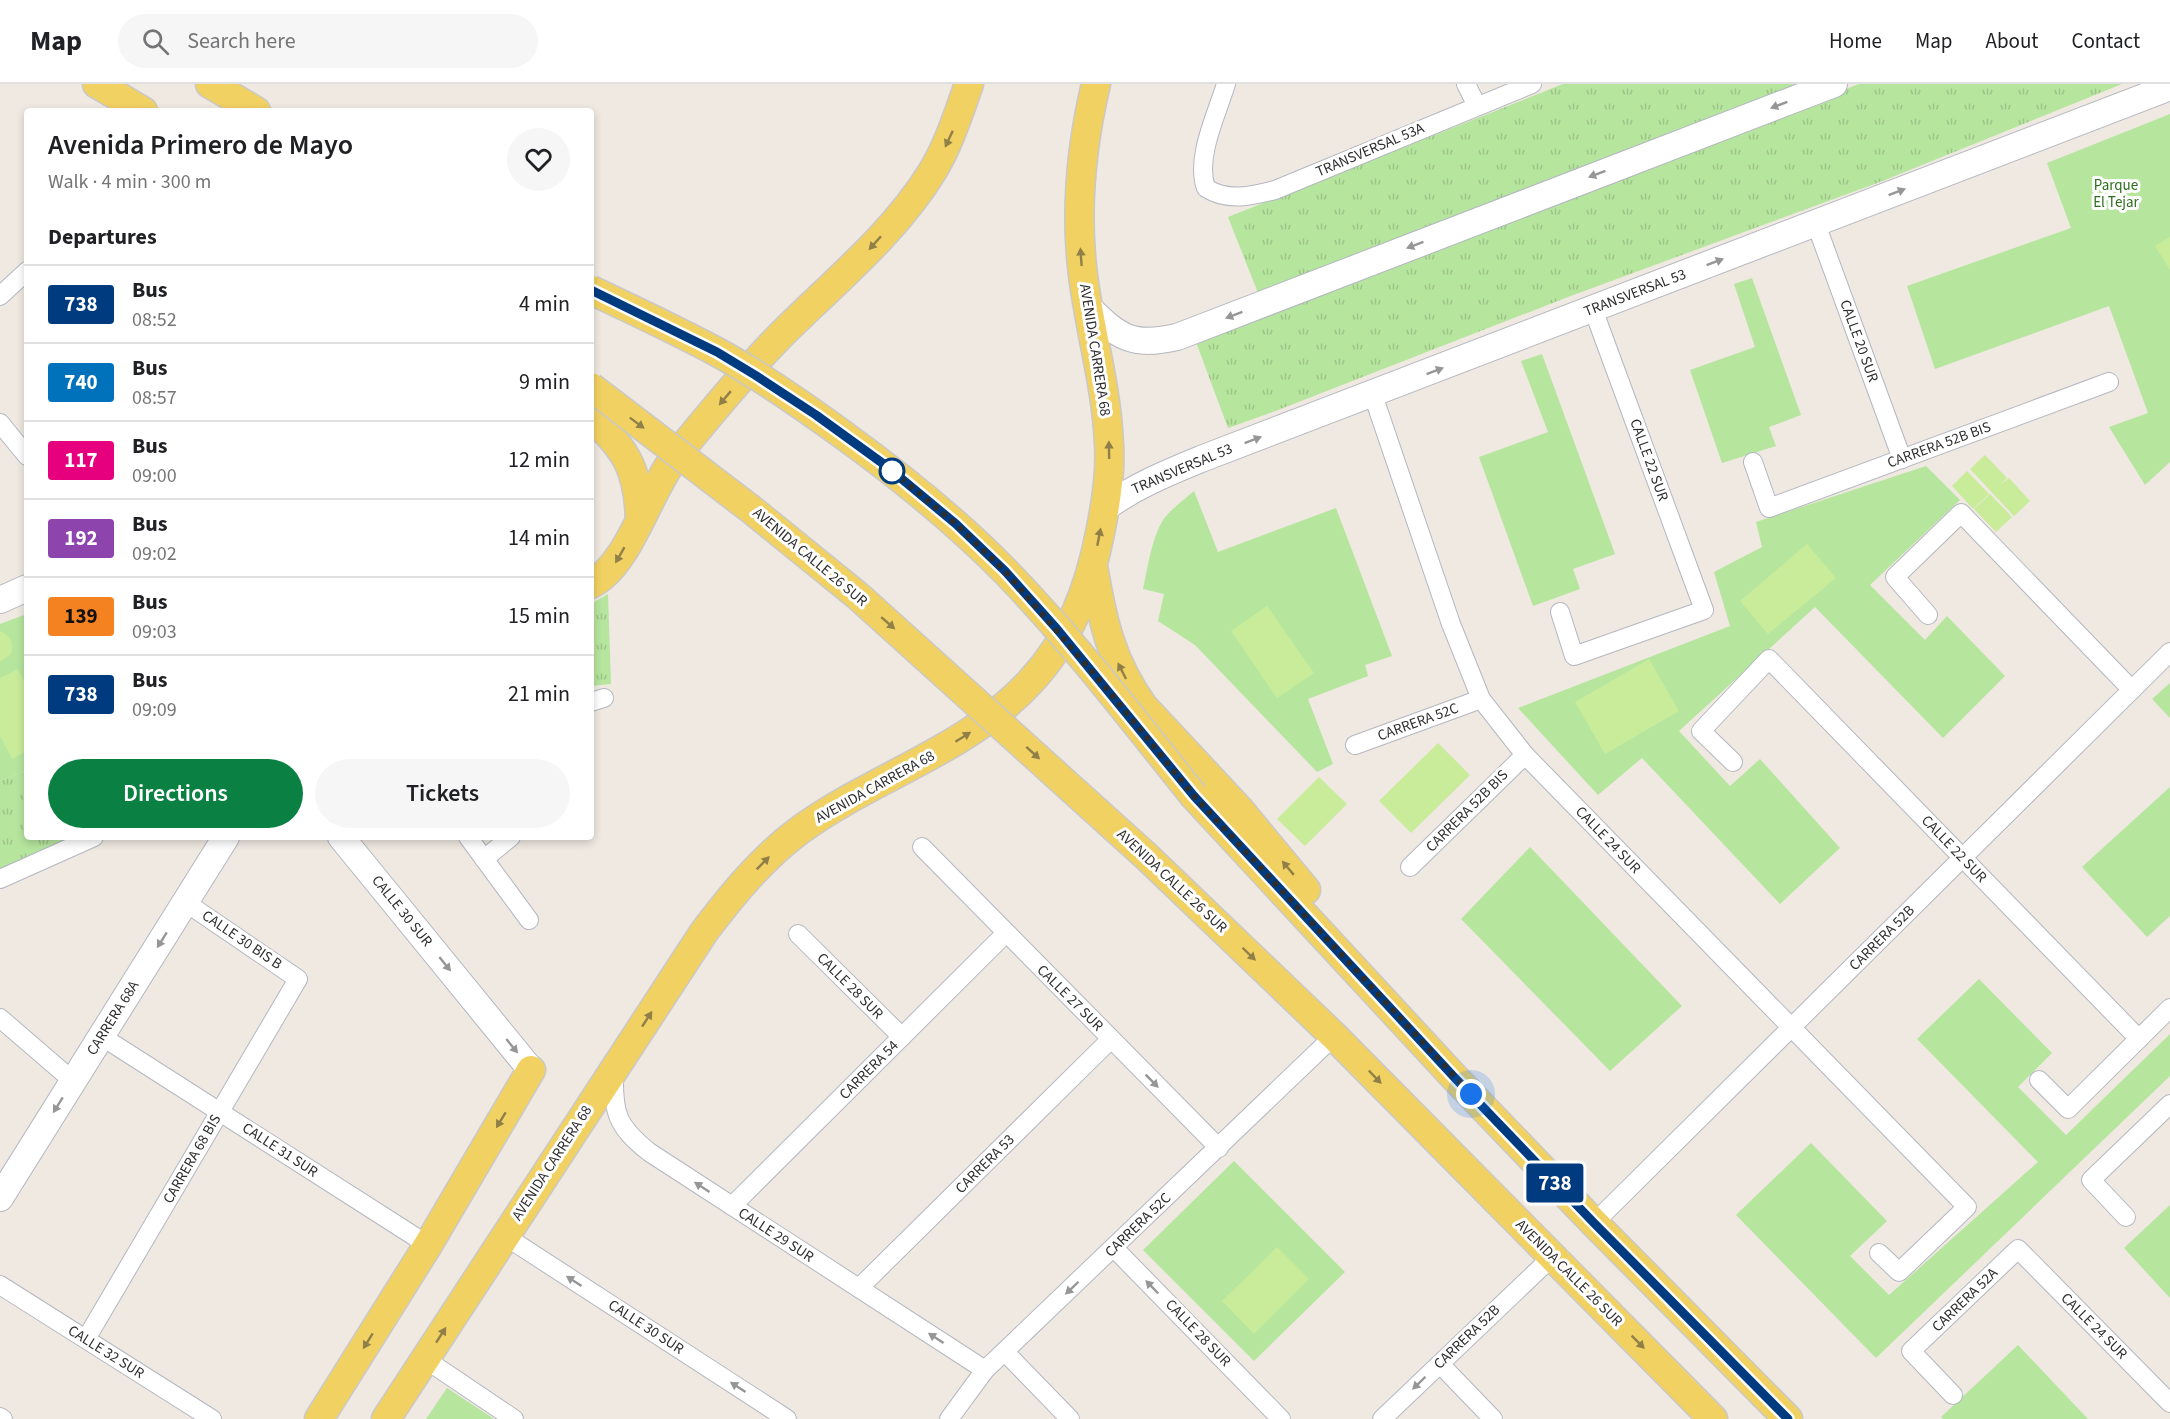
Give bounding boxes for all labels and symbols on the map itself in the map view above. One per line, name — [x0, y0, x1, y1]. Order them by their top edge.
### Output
one-way arrow — [1770, 100, 1788, 110]
street label: TRANSVERSAL 53A — [1313, 117, 1428, 182]
one-way arrow — [945, 131, 954, 148]
one-way arrow — [1588, 170, 1606, 179]
park label: Parque El Tejar — [2093, 175, 2140, 213]
one-way arrow — [1888, 187, 1906, 196]
one-way arrow — [869, 235, 882, 250]
one-way arrow — [1406, 240, 1424, 250]
one-way arrow — [1077, 247, 1086, 266]
one-way arrow — [1706, 257, 1724, 267]
street label: TRANSVERSAL 53 — [1581, 264, 1689, 322]
street label: AVENIDA CARRERA 68 — [1074, 282, 1116, 418]
street label: CALLE 20 SUR — [1834, 297, 1884, 386]
one-way arrow — [1224, 311, 1242, 321]
one-way arrow — [1426, 365, 1444, 375]
one-way arrow — [719, 390, 732, 405]
street label: CALLE 22 SUR — [1624, 416, 1674, 505]
one-way arrow — [629, 417, 645, 429]
street label: CARRERA 52B BIS — [1884, 417, 1994, 473]
one-way arrow — [1244, 434, 1262, 444]
street label: TRANSVERSAL 53 — [1128, 438, 1236, 500]
one-way arrow — [1104, 440, 1114, 459]
unlabelled marker — [879, 458, 905, 484]
street label: AVENIDA CALLE 26 SUR — [748, 503, 872, 612]
one-way arrow — [1095, 528, 1105, 547]
one-way arrow — [614, 547, 625, 563]
one-way arrow — [880, 616, 895, 629]
one-way arrow — [1117, 663, 1127, 680]
street label: CARRERA 52C — [1375, 697, 1462, 746]
one-way arrow — [955, 732, 971, 743]
street label: AVENIDA CARRERA 68 — [811, 745, 939, 829]
one-way arrow — [1026, 746, 1041, 760]
street label: CARRERA 52B BIS — [1421, 765, 1513, 857]
street label: CALLE 24 SUR — [1570, 802, 1646, 879]
street label: CALLE 22 SUR — [1916, 811, 1992, 888]
street label: AVENIDA CALLE 26 SUR — [1112, 824, 1232, 938]
one-way arrow — [755, 856, 769, 870]
one-way arrow — [1282, 861, 1295, 876]
street label: CALLE 30 SUR — [367, 871, 438, 952]
street label: CARRERA 52B — [1845, 900, 1920, 975]
street label: CALLE 30 BIS B — [198, 905, 286, 975]
one-way arrow — [156, 932, 167, 948]
one-way arrow — [1242, 947, 1256, 961]
street label: CALLE 28 SUR — [812, 948, 888, 1024]
one-way arrow — [438, 956, 451, 972]
street label: CALLE 27 SUR — [1032, 960, 1108, 1036]
street label: CARRERA 68A — [82, 976, 145, 1059]
one-way arrow — [641, 1011, 652, 1027]
street label: CARRERA 54 — [835, 1035, 904, 1104]
one-way arrow — [505, 1038, 518, 1054]
one-way arrow — [1367, 1070, 1381, 1084]
one-way arrow — [1145, 1073, 1159, 1087]
your location — [1456, 1079, 1486, 1109]
one-way arrow — [53, 1097, 64, 1113]
street label: AVENIDA CARRERA 68 — [507, 1101, 597, 1225]
street label: CARRERA 68 BIS — [158, 1110, 226, 1208]
one-way arrow — [496, 1112, 507, 1128]
street label: CALLE 31 SUR — [238, 1118, 322, 1183]
street label: CARRERA 53 — [951, 1130, 1019, 1198]
line badge: 738 — [1520, 1164, 1590, 1202]
one-way arrow — [694, 1181, 710, 1192]
street label: CARRERA 52C — [1100, 1188, 1176, 1262]
street label: CALLE 29 SUR — [734, 1203, 818, 1268]
street label: AVENIDA CALLE 26 SUR — [1511, 1215, 1628, 1332]
street label: CARRERA 52A — [1927, 1263, 2003, 1337]
one-way arrow — [566, 1276, 582, 1287]
one-way arrow — [1146, 1280, 1160, 1294]
one-way arrow — [1065, 1281, 1080, 1295]
street label: CALLE 24 SUR — [2056, 1288, 2132, 1364]
street label: CALLE 30 SUR — [604, 1295, 688, 1360]
street label: CALLE 28 SUR — [1160, 1295, 1236, 1372]
street label: CARRERA 52B — [1429, 1300, 1505, 1374]
street label: CALLE 32 SUR — [64, 1320, 149, 1384]
one-way arrow — [435, 1327, 446, 1343]
one-way arrow — [362, 1333, 373, 1349]
one-way arrow — [928, 1333, 944, 1344]
one-way arrow — [1631, 1335, 1645, 1350]
one-way arrow — [1413, 1376, 1427, 1390]
one-way arrow — [730, 1382, 746, 1393]

